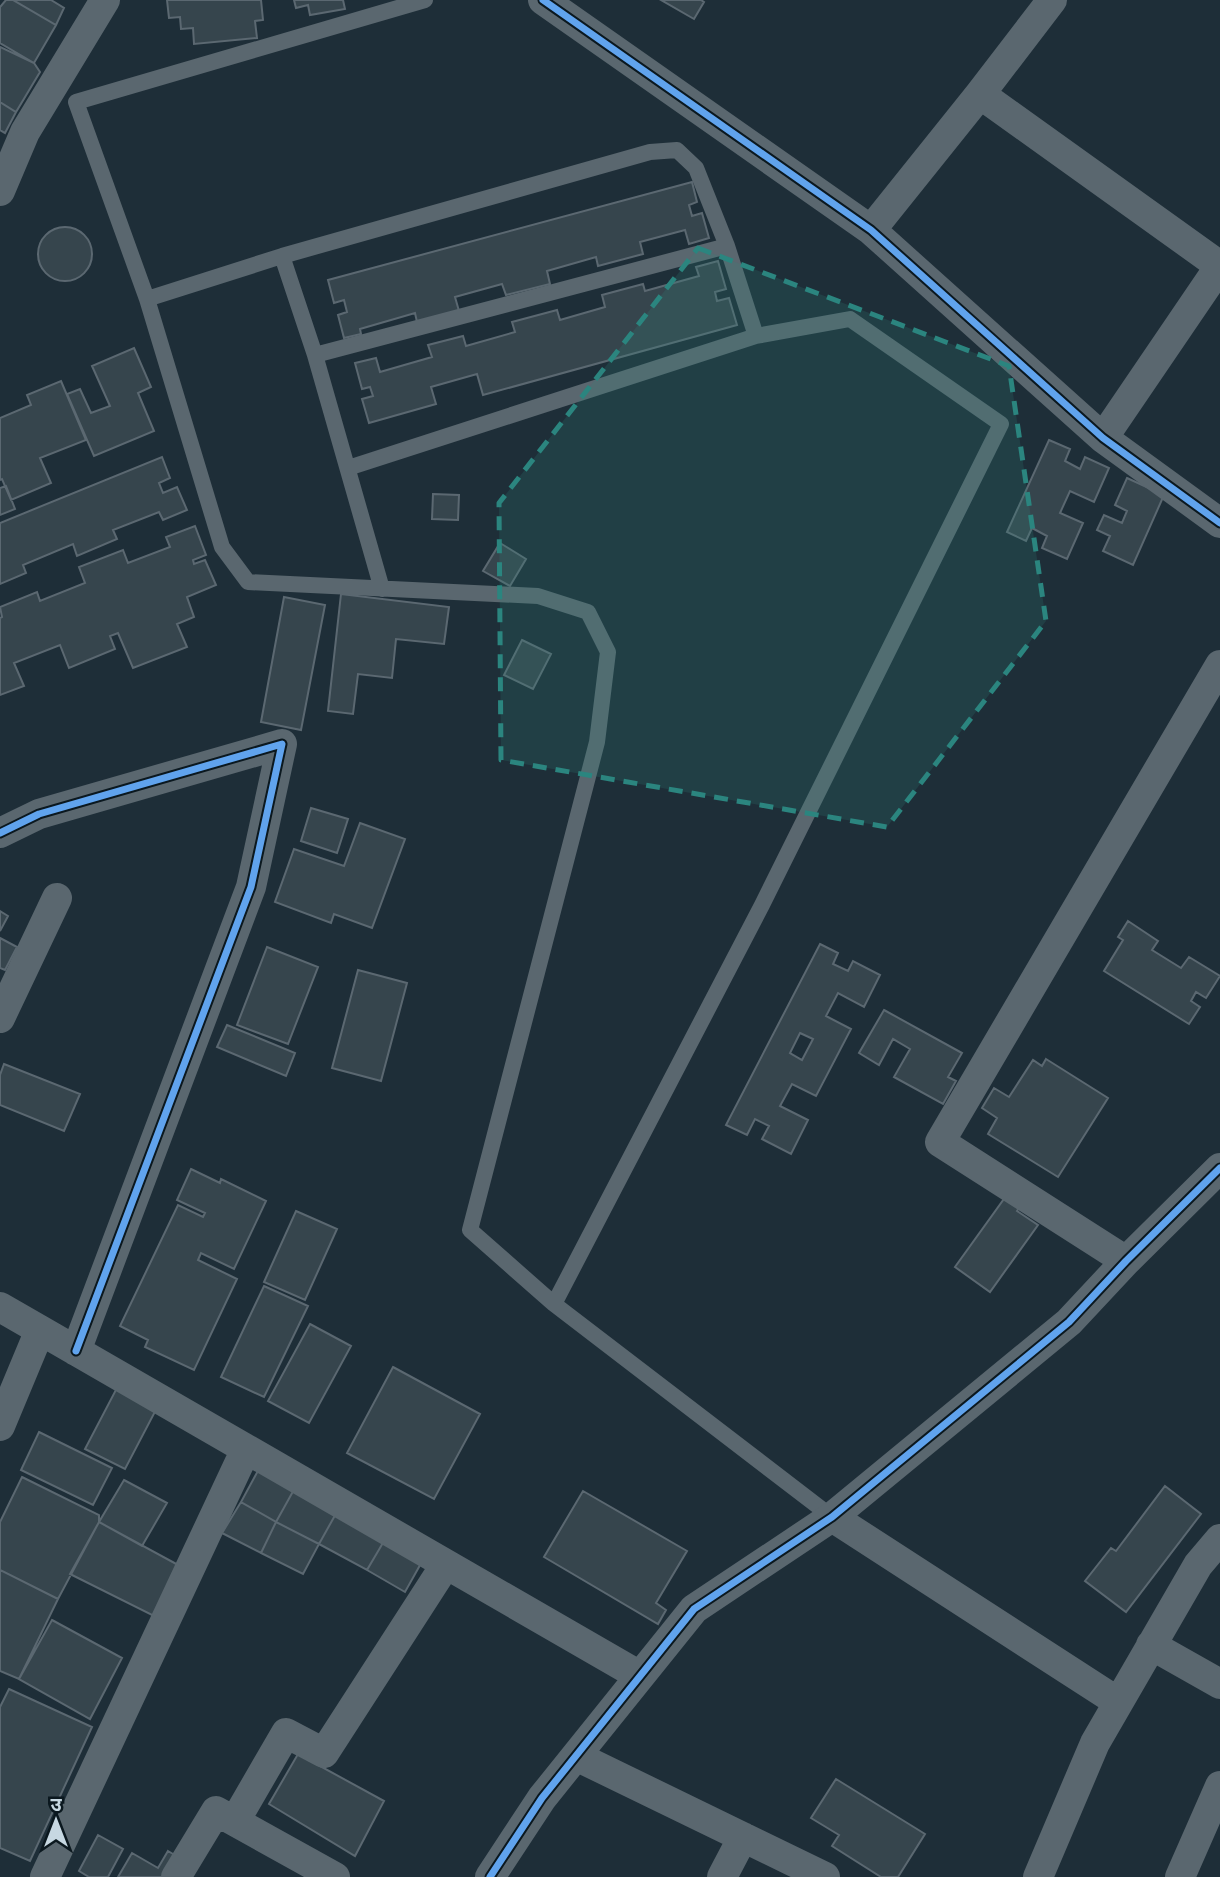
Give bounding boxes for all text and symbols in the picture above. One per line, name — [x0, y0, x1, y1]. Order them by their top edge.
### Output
north arrow — [21, 1786, 91, 1856]
text: उ — [50, 1792, 62, 1816]

